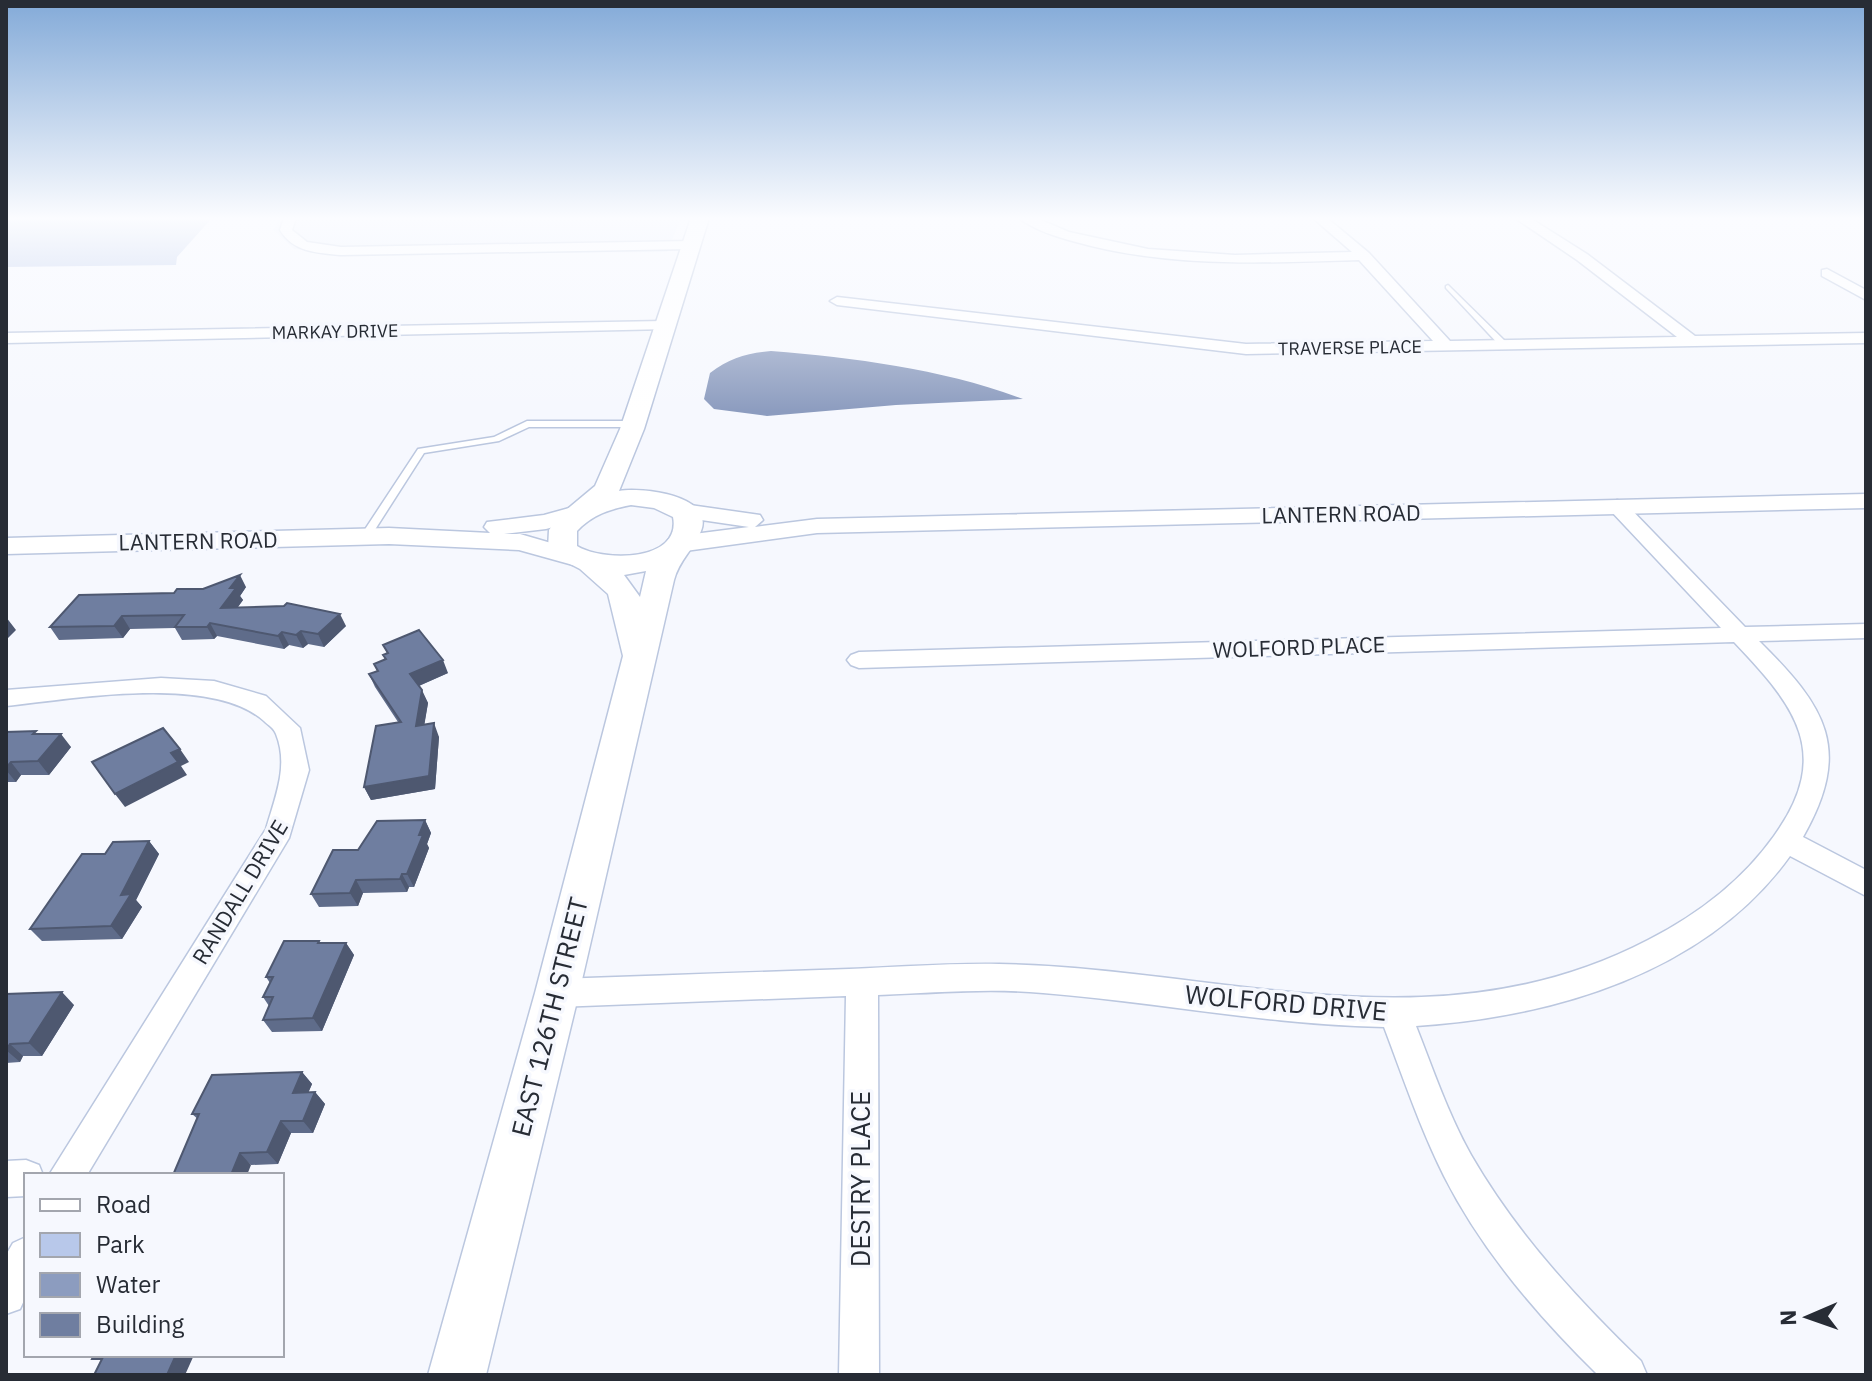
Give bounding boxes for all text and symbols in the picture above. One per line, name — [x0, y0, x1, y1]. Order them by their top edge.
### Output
street label: MARKAY DRIVE — [271, 319, 399, 344]
street label: TRAVERSE PLACE — [1278, 335, 1422, 360]
street label: LANTERN ROAD — [1261, 498, 1421, 529]
street label: LANTERN ROAD — [118, 525, 278, 556]
street label: WOLFORD PLACE — [1212, 629, 1386, 664]
street label: RANDALL DRIVE — [185, 814, 294, 969]
street label: EAST 126TH STREET — [503, 894, 595, 1140]
street label: WOLFORD DRIVE — [1184, 976, 1389, 1028]
street label: DESTRY PLACE — [843, 1091, 877, 1267]
legend — [24, 1173, 284, 1357]
text: Road — [96, 1188, 151, 1220]
text: Park — [96, 1228, 145, 1260]
text: Water — [96, 1268, 160, 1300]
north arrow — [1768, 1277, 1848, 1357]
text: Building — [96, 1308, 184, 1340]
text: N — [1773, 1309, 1802, 1326]

